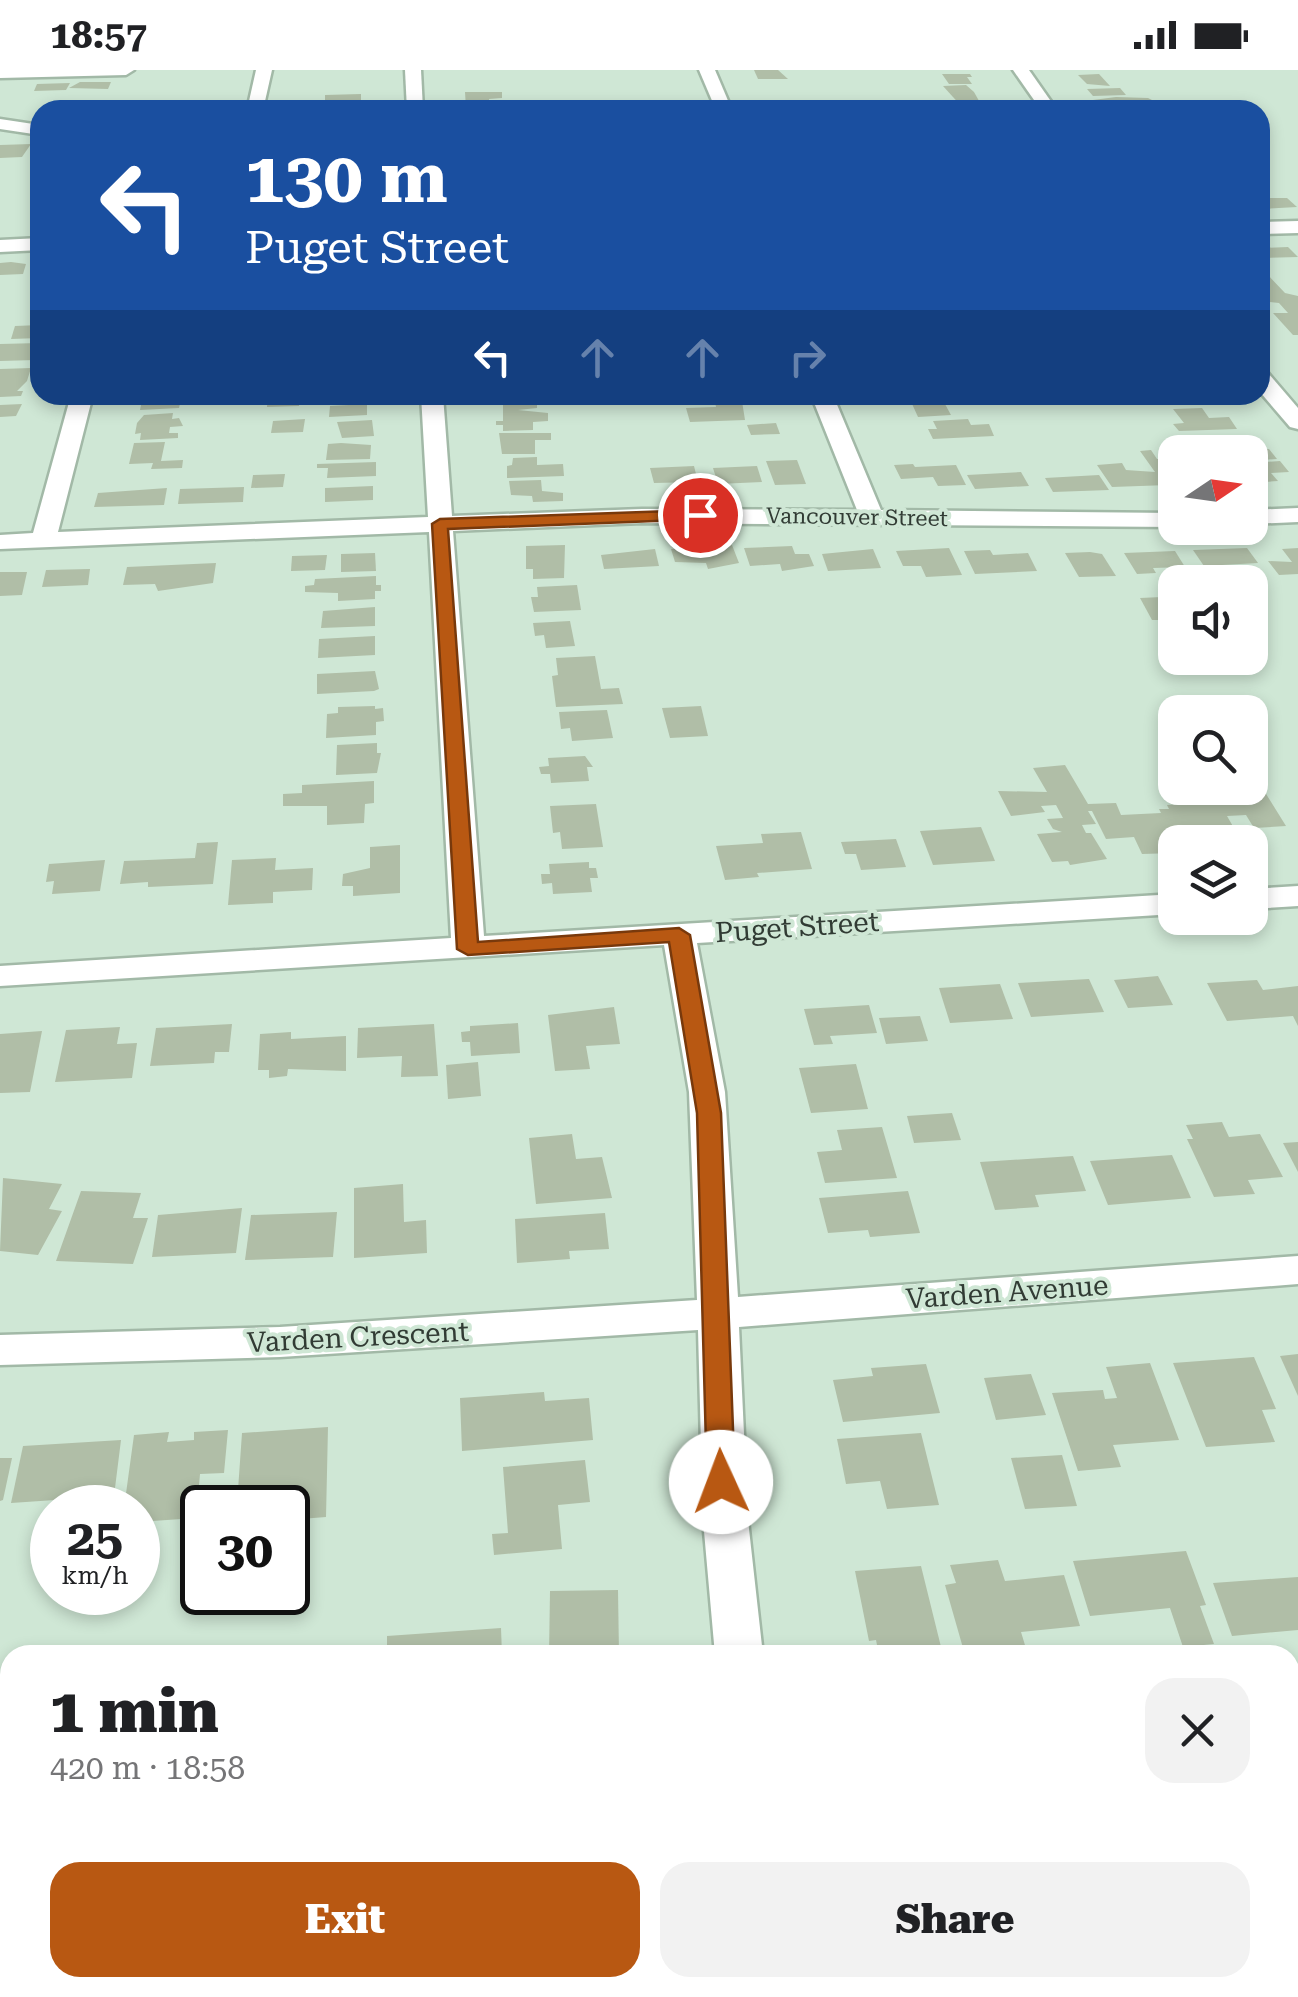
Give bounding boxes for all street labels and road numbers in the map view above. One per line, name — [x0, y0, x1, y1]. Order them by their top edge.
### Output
street label: Vancouver Street — [766, 503, 948, 531]
street label: Puget Street — [714, 905, 880, 949]
street label: Varden Avenue — [905, 1268, 1109, 1316]
street label: Varden Crescent — [246, 1315, 470, 1359]

